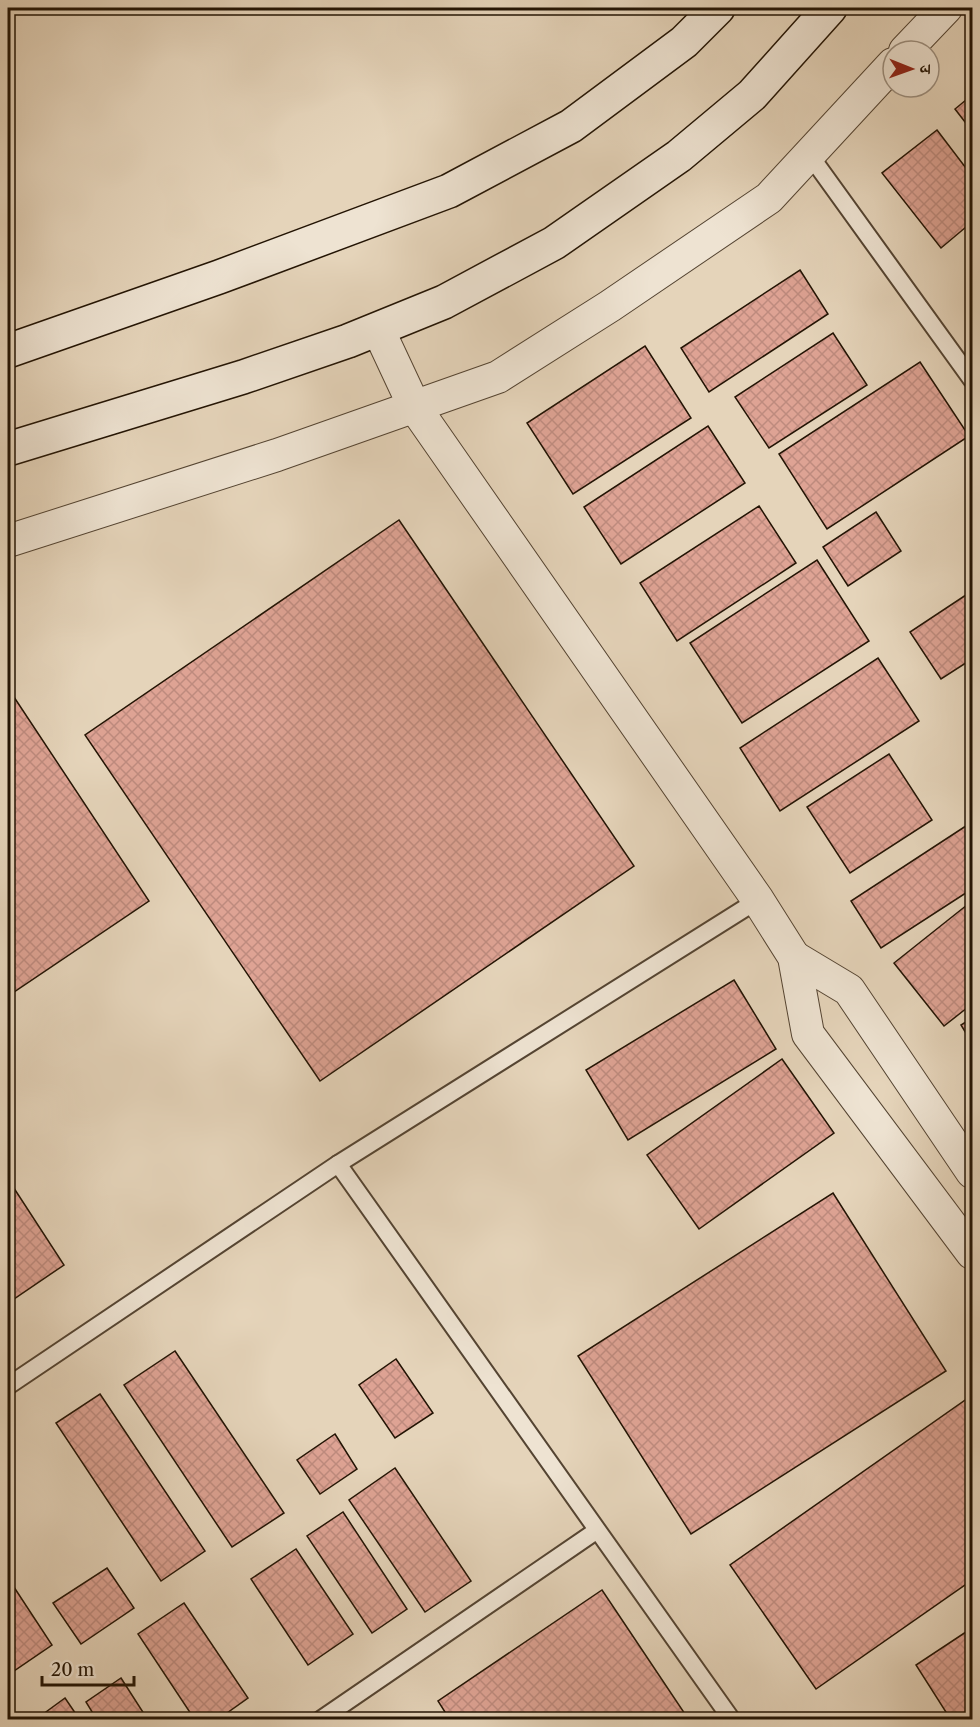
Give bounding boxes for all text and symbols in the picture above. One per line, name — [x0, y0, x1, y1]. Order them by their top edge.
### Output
north arrow — [881, 39, 941, 99]
text: उ — [916, 64, 936, 75]
scale bar — [42, 1649, 134, 1687]
text: 20 m — [51, 1659, 95, 1681]

